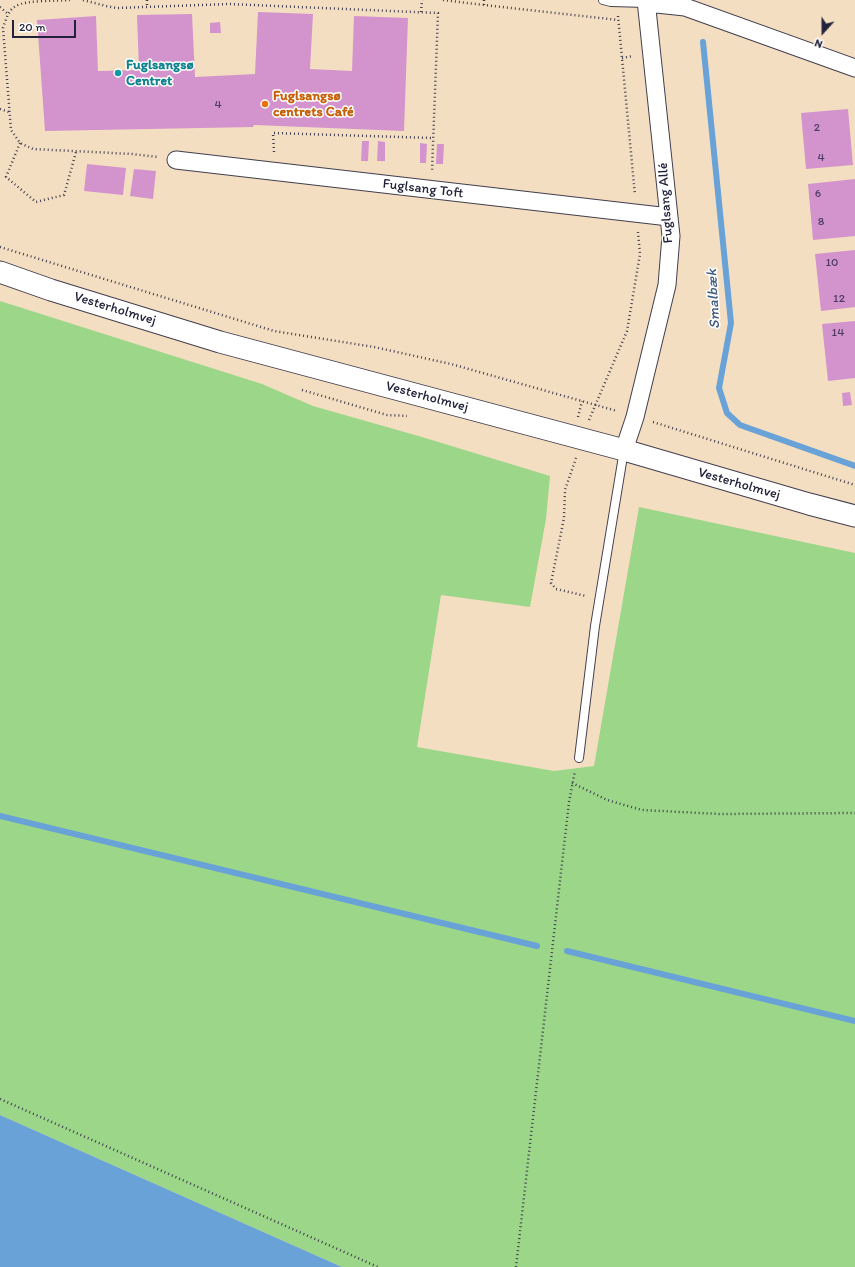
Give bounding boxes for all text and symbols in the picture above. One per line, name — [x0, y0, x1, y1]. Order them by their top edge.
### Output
scale bar — [14, 12, 78, 38]
north arrow — [803, 12, 843, 52]
text: 20 m — [19, 20, 46, 34]
text: N — [813, 36, 824, 51]
place label: Fuglsangsø Centret — [126, 57, 194, 90]
marker: Fuglsangsø Centret — [113, 68, 123, 78]
place label: Fuglsangsø centrets Café — [273, 88, 354, 120]
house number: 4 — [214, 98, 222, 112]
marker: Fuglsangsø centrets Café — [260, 99, 270, 109]
house number: 2 — [814, 121, 820, 135]
house number: 4 — [817, 151, 825, 165]
street label: Fuglsang Allé — [655, 162, 677, 244]
street label: Fuglsang Toft — [382, 176, 464, 202]
house number: 6 — [815, 187, 821, 201]
house number: 8 — [818, 215, 824, 229]
house number: 10 — [826, 256, 838, 270]
water label: Smalbæk — [703, 269, 725, 329]
street label: Vesterholmvej — [72, 289, 158, 329]
house number: 12 — [833, 292, 845, 306]
house number: 14 — [832, 326, 844, 340]
street label: Vesterholmvej — [384, 378, 470, 416]
street label: Vesterholmvej — [696, 464, 782, 504]

